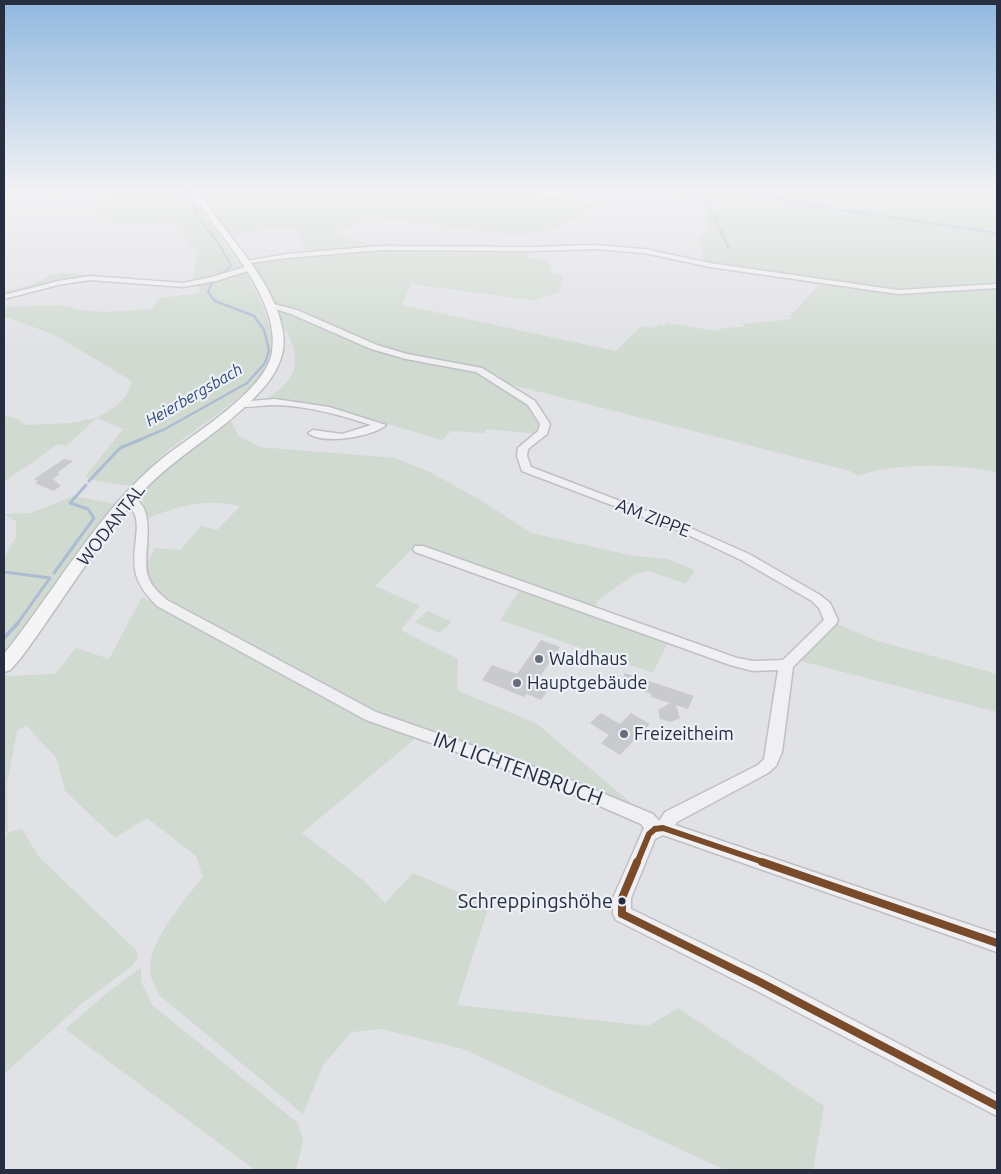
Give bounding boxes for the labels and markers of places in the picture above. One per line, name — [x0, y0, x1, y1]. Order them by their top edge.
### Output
place label: Waldhaus — [549, 648, 627, 670]
marker: Waldhaus — [533, 653, 545, 665]
place label: Hauptgebäude — [527, 672, 647, 694]
marker: Hauptgebäude — [511, 677, 523, 689]
place label: Freizeitheim — [634, 723, 734, 745]
marker: Freizeitheim — [618, 728, 630, 740]
place label: Schreppingshöhe — [458, 889, 613, 913]
marker: Schreppingshöhe — [617, 896, 627, 906]

